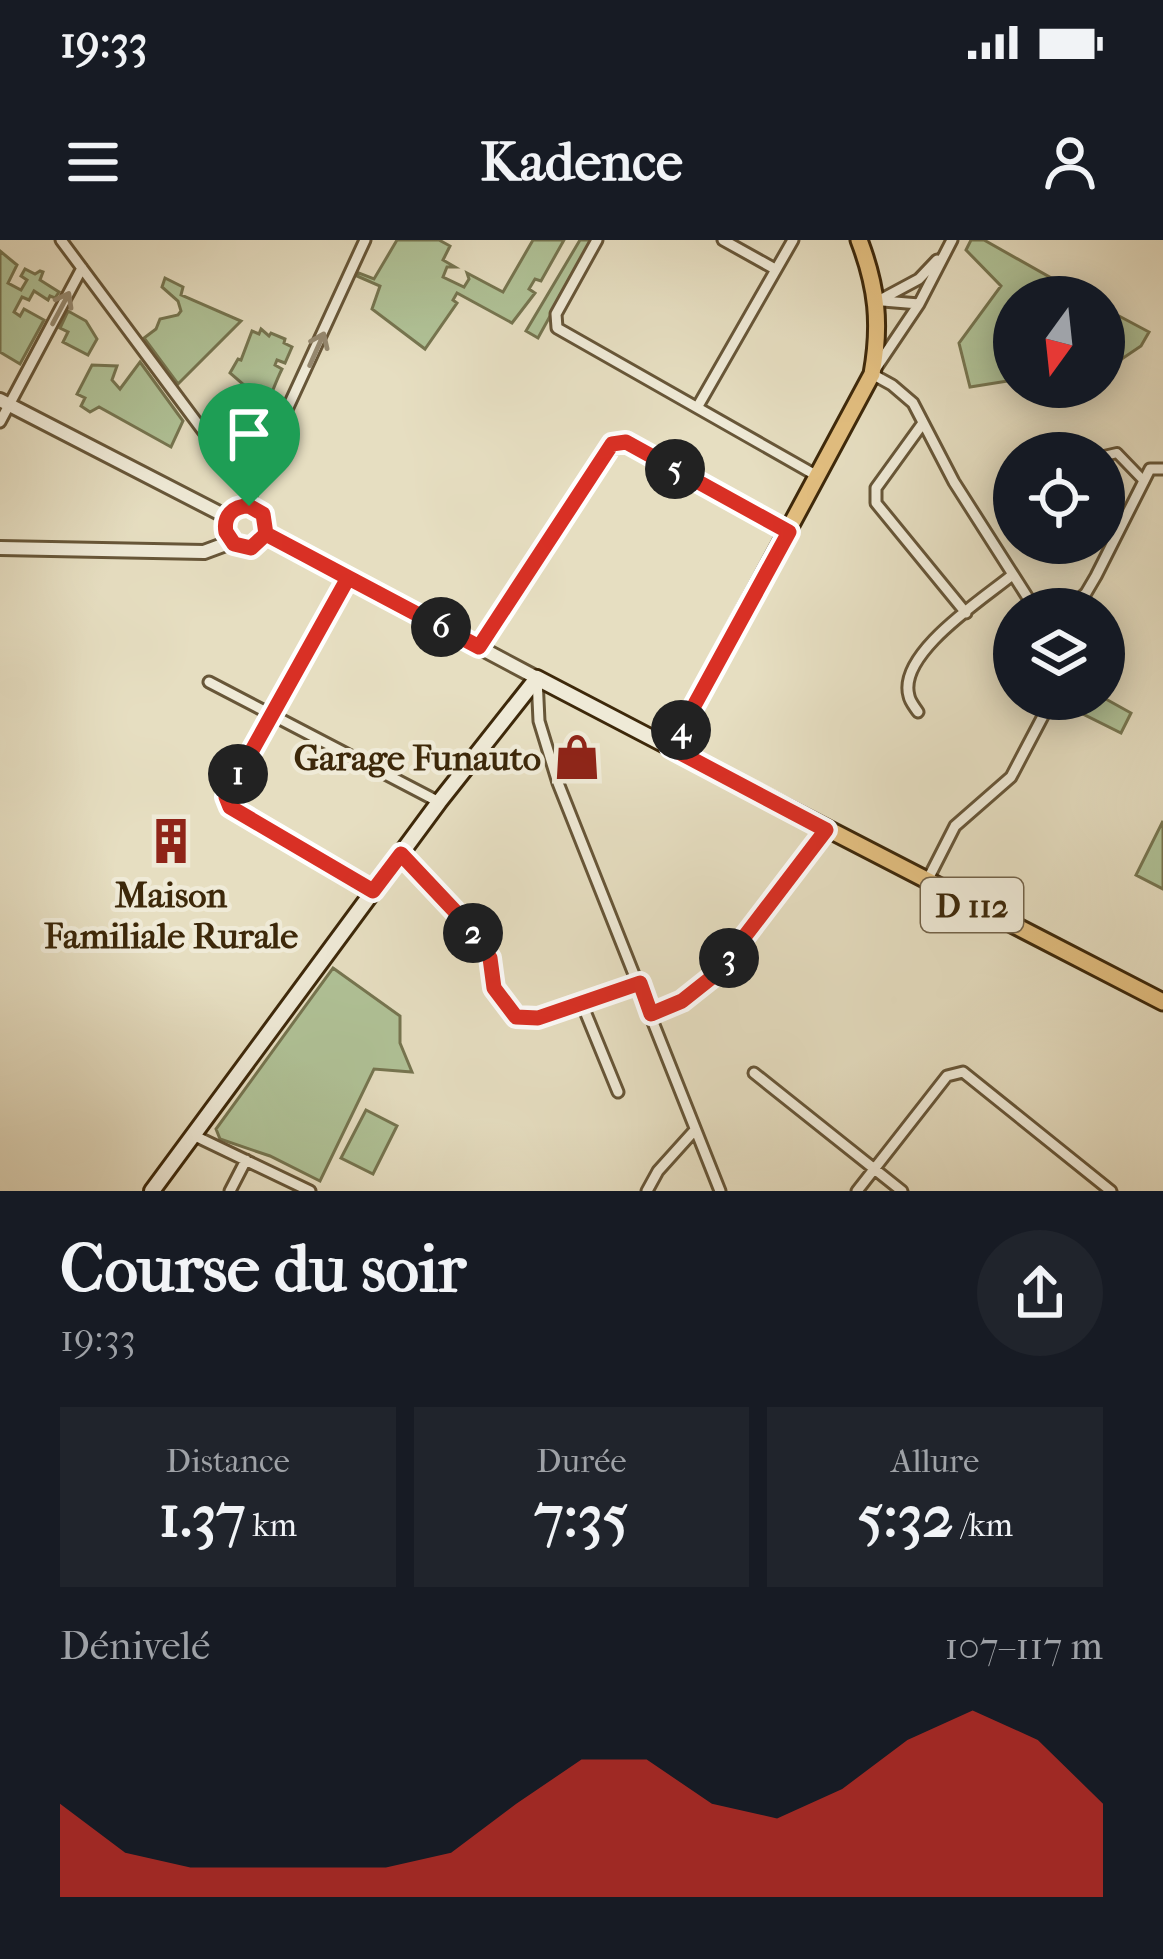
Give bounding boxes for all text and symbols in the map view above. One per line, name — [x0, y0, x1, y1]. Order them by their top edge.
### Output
text: 19:33 — [60, 16, 147, 69]
icon: menu — [60, 129, 126, 195]
icon: person — [1037, 129, 1103, 195]
text: Kadence — [480, 131, 683, 194]
north arrow — [993, 276, 1125, 408]
map controls — [993, 276, 1125, 720]
one-way arrow — [50, 292, 73, 327]
one-way arrow — [307, 332, 329, 368]
pin — [198, 383, 300, 506]
icon: arrive — [216, 401, 282, 467]
button: locate — [993, 432, 1125, 564]
pin: 5 — [645, 439, 705, 499]
text: 5 — [668, 449, 682, 488]
button: layers — [993, 588, 1125, 720]
pin: 6 — [411, 597, 471, 657]
text: 6 — [432, 607, 450, 646]
pin: 4 — [651, 700, 711, 760]
text: 4 — [671, 710, 691, 749]
shop icon: Garage Funauto — [552, 732, 602, 782]
place label: Garage Funauto — [294, 737, 541, 779]
pin: 1 — [208, 744, 268, 804]
text: 1 — [232, 754, 244, 793]
building icon: Maison Familiale Rurale — [146, 816, 196, 866]
place label: Maison Familiale Rurale — [44, 874, 298, 957]
road number: D 112 — [921, 878, 1023, 932]
pin: 2 — [443, 903, 503, 963]
text: 2 — [465, 913, 481, 952]
pin: 3 — [699, 928, 759, 988]
text: 3 — [722, 938, 736, 977]
button: share — [977, 1230, 1103, 1356]
text: Course du soir — [60, 1231, 466, 1308]
text: 19:33 — [60, 1315, 136, 1361]
text: Distance — [166, 1442, 290, 1481]
text: Durée — [536, 1442, 627, 1481]
text: Allure — [891, 1442, 979, 1481]
text: 1.37 — [159, 1481, 245, 1552]
text: 7:35 — [534, 1481, 629, 1552]
text: 5:32 — [857, 1481, 953, 1552]
text: km — [245, 1506, 297, 1545]
text: /km — [953, 1506, 1013, 1545]
text: Dénivelé — [60, 1623, 210, 1669]
text: 107–117 m — [945, 1623, 1103, 1669]

